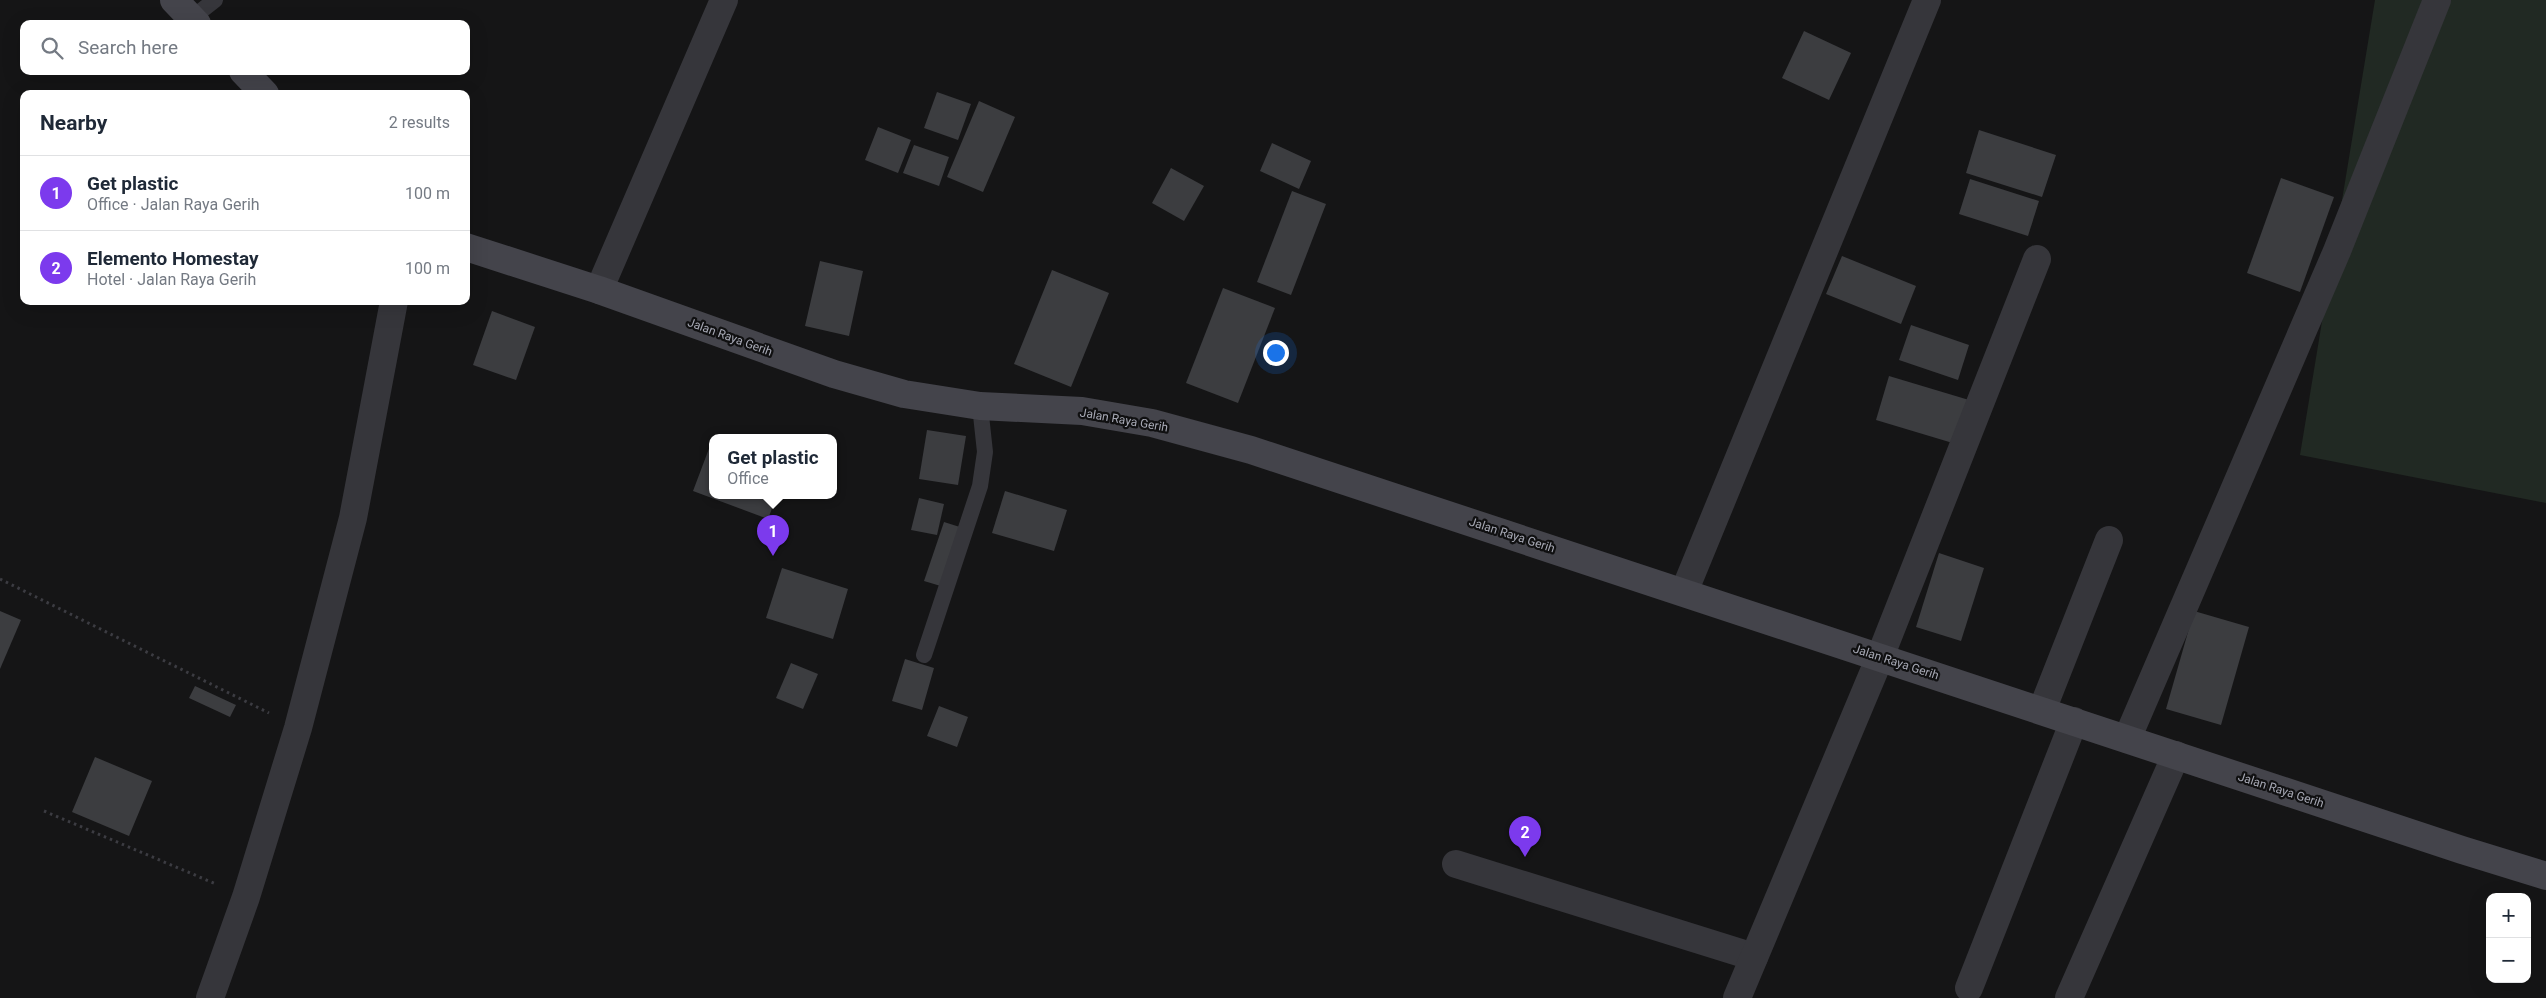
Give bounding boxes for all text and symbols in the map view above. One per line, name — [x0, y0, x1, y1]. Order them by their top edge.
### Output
search box — [20, 20, 470, 75]
icon: search — [38, 34, 66, 62]
text: Search here — [78, 36, 178, 59]
text: Nearby — [40, 111, 107, 135]
text: 2 results — [389, 113, 450, 132]
text: Get plastic — [87, 172, 178, 195]
text: 1 — [51, 184, 61, 203]
text: 100 m — [405, 184, 450, 203]
text: Office · Jalan Raya Gerih — [87, 195, 260, 214]
text: Elemento Homestay — [87, 247, 259, 270]
text: 2 — [51, 259, 61, 278]
text: 100 m — [405, 259, 450, 278]
text: Hotel · Jalan Raya Gerih — [87, 270, 256, 289]
street label: Jalan Raya Gerih — [686, 315, 774, 359]
your location — [1263, 340, 1289, 366]
street label: Jalan Raya Gerih — [1079, 405, 1169, 435]
popup — [709, 434, 837, 499]
text: Get plastic — [727, 446, 819, 469]
text: Office — [727, 469, 769, 488]
pin: 1 — [757, 515, 789, 556]
street label: Jalan Raya Gerih — [1467, 515, 1557, 555]
street label: Jalan Raya Gerih — [1851, 642, 1941, 682]
street label: Jalan Raya Gerih — [2236, 770, 2326, 810]
pin: 2 — [1509, 816, 1541, 857]
map controls — [2486, 893, 2531, 983]
button: + — [2486, 893, 2531, 938]
button: − — [2486, 938, 2531, 983]

